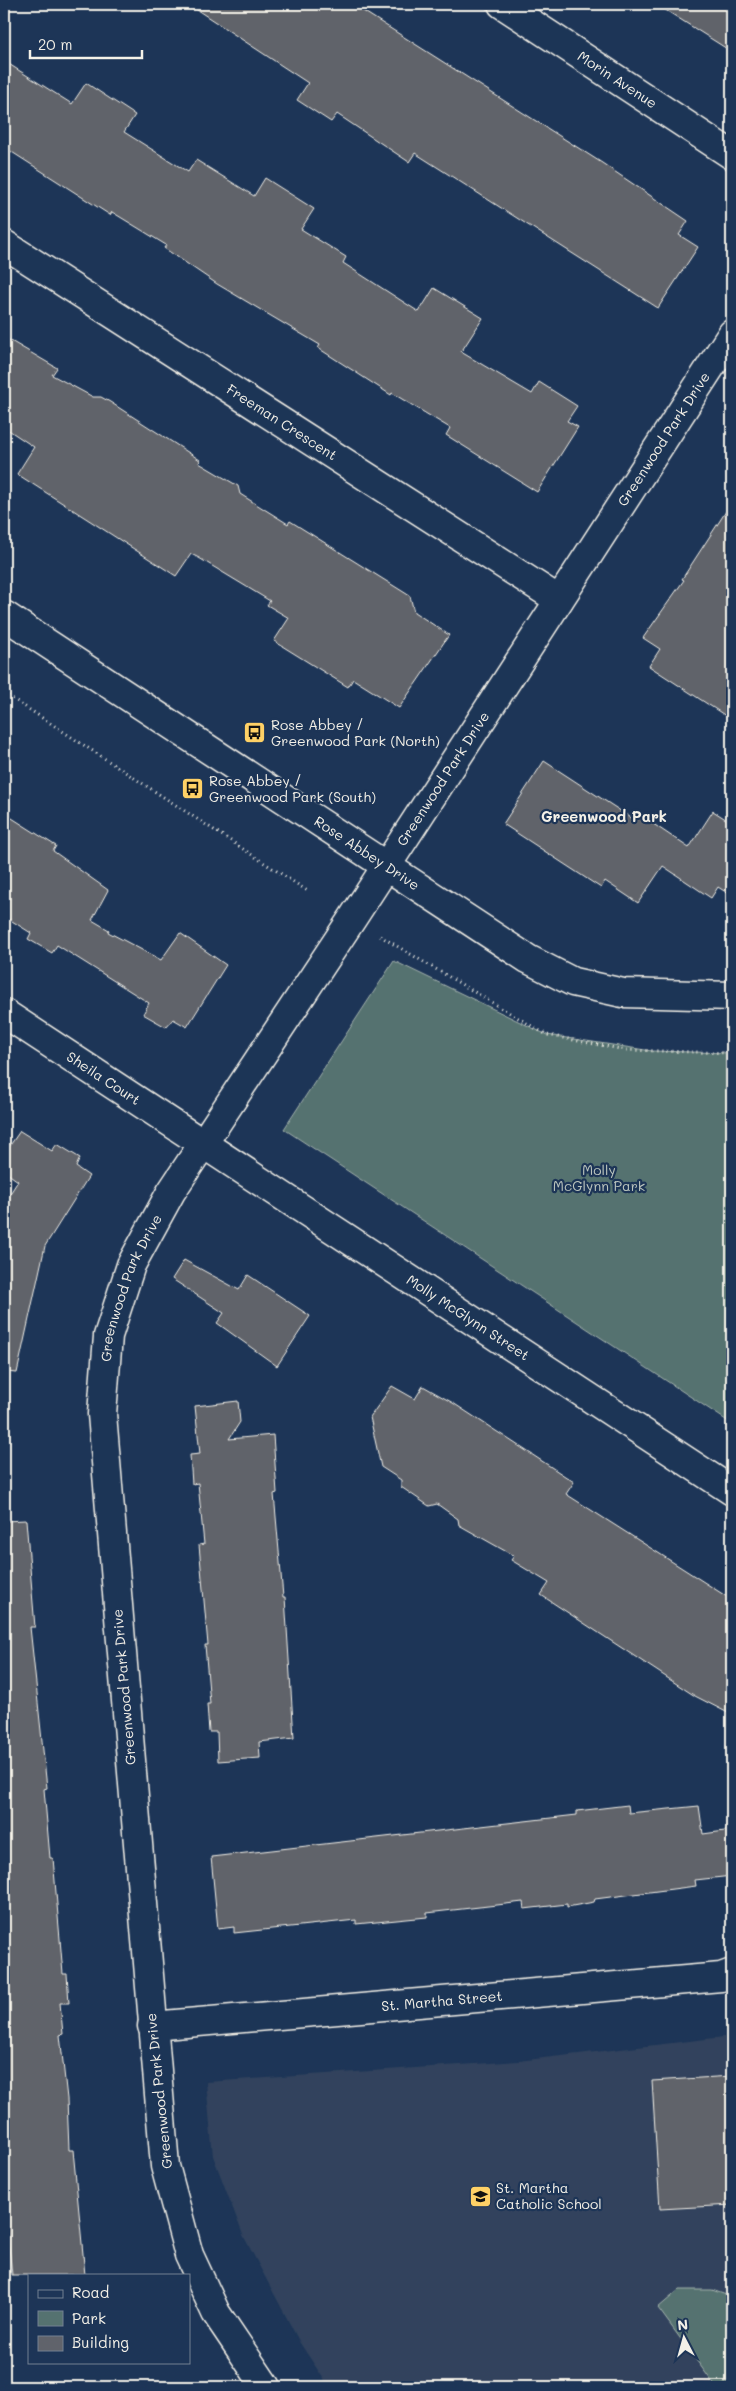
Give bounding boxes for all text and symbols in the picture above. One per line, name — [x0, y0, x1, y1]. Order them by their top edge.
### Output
scale bar — [30, 28, 142, 60]
text: 20 m — [38, 34, 72, 54]
street label: Morin Avenue — [574, 46, 661, 112]
street label: Greenwood Park Drive — [613, 368, 714, 510]
street label: Freeman Crescent — [223, 379, 341, 464]
street label: Greenwood Park Drive — [392, 708, 493, 849]
place label: Rose Abbey / Greenwood Park (North) — [271, 715, 440, 750]
bus stop icon: Rose Abbey / Greenwood Park (North) — [243, 721, 267, 745]
place label: Rose Abbey / Greenwood Park (South) — [209, 771, 376, 806]
bus stop icon: Rose Abbey / Greenwood Park (South) — [181, 777, 205, 801]
district label: Greenwood Park — [541, 806, 667, 826]
street label: Rose Abbey Drive — [311, 811, 423, 894]
street label: Sheila Court — [63, 1047, 144, 1109]
park label: Molly McGlynn Park — [553, 1160, 645, 1195]
street label: Greenwood Park Drive — [96, 1211, 166, 1362]
street label: Molly McGlynn Street — [403, 1270, 533, 1365]
street label: Greenwood Park Drive — [107, 1608, 140, 1766]
street label: St. Martha Street — [381, 1986, 503, 2015]
street label: Greenwood Park Drive — [141, 2012, 176, 2170]
place label: St. Martha Catholic School — [496, 2178, 602, 2213]
school or university icon: St. Martha Catholic School — [468, 2184, 492, 2208]
legend — [28, 2274, 190, 2364]
text: Road — [72, 2282, 109, 2302]
text: Park — [72, 2308, 106, 2328]
north arrow — [658, 2314, 708, 2364]
text: N — [676, 2315, 689, 2335]
text: Building — [72, 2332, 129, 2352]

